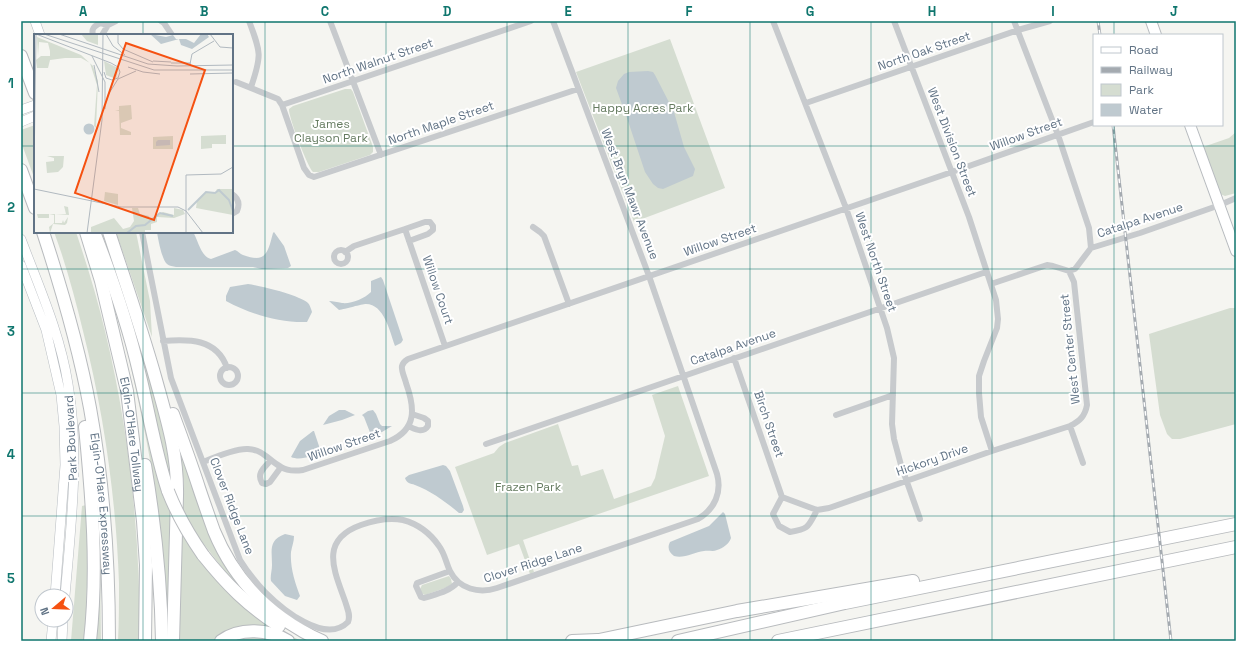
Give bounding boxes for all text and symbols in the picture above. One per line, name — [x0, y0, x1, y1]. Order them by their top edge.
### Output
text: A — [79, 3, 88, 20]
text: B — [200, 3, 209, 20]
text: C — [321, 3, 329, 20]
text: D — [443, 3, 452, 20]
text: E — [564, 3, 572, 20]
text: F — [686, 3, 693, 20]
text: G — [806, 3, 814, 20]
text: H — [928, 3, 936, 20]
text: I — [1051, 3, 1055, 20]
text: J — [1170, 3, 1178, 20]
street label: North Oak Street — [876, 28, 972, 74]
inset map — [34, 34, 233, 233]
legend — [1093, 34, 1223, 126]
street label: North Walnut Street — [321, 35, 435, 87]
text: Road — [1129, 42, 1158, 58]
text: Railway — [1129, 62, 1173, 78]
text: 1 — [8, 75, 14, 92]
text: Park — [1129, 82, 1154, 98]
street label: West Division Street — [924, 85, 980, 199]
street label: North Maple Street — [386, 97, 496, 149]
park label: Happy Acres Park — [592, 100, 694, 116]
text: Water — [1129, 102, 1163, 118]
street label: Willow Street — [988, 113, 1064, 155]
park label: James Clayson Park — [294, 116, 368, 146]
street label: West Bryn Mawr Avenue — [598, 126, 662, 262]
text: 2 — [7, 199, 15, 216]
street label: Catalpa Avenue — [1095, 199, 1185, 241]
street label: West North Street — [851, 210, 901, 314]
street label: Willow Street — [681, 220, 759, 260]
street label: Willow Court — [419, 253, 457, 327]
street label: West Center Street — [1056, 293, 1084, 405]
text: 3 — [7, 323, 15, 340]
street label: Catalpa Avenue — [688, 325, 778, 369]
street label: Elgin-O'Hare Tollway — [116, 375, 147, 493]
street label: Birch Street — [750, 389, 788, 459]
street label: Park Boulevard — [61, 395, 81, 481]
street label: Willow Street — [305, 425, 383, 465]
street label: Elgin-O'Hare Expressway — [86, 432, 116, 575]
street label: Hickory Drive — [894, 440, 970, 480]
text: 4 — [7, 446, 15, 463]
street label: Clover Ridge Lane — [206, 455, 258, 557]
park label: Frazen Park — [495, 479, 562, 495]
street label: Clover Ridge Lane — [482, 540, 584, 586]
text: 5 — [7, 570, 15, 587]
north arrow — [34, 588, 74, 628]
text: N — [37, 605, 52, 617]

